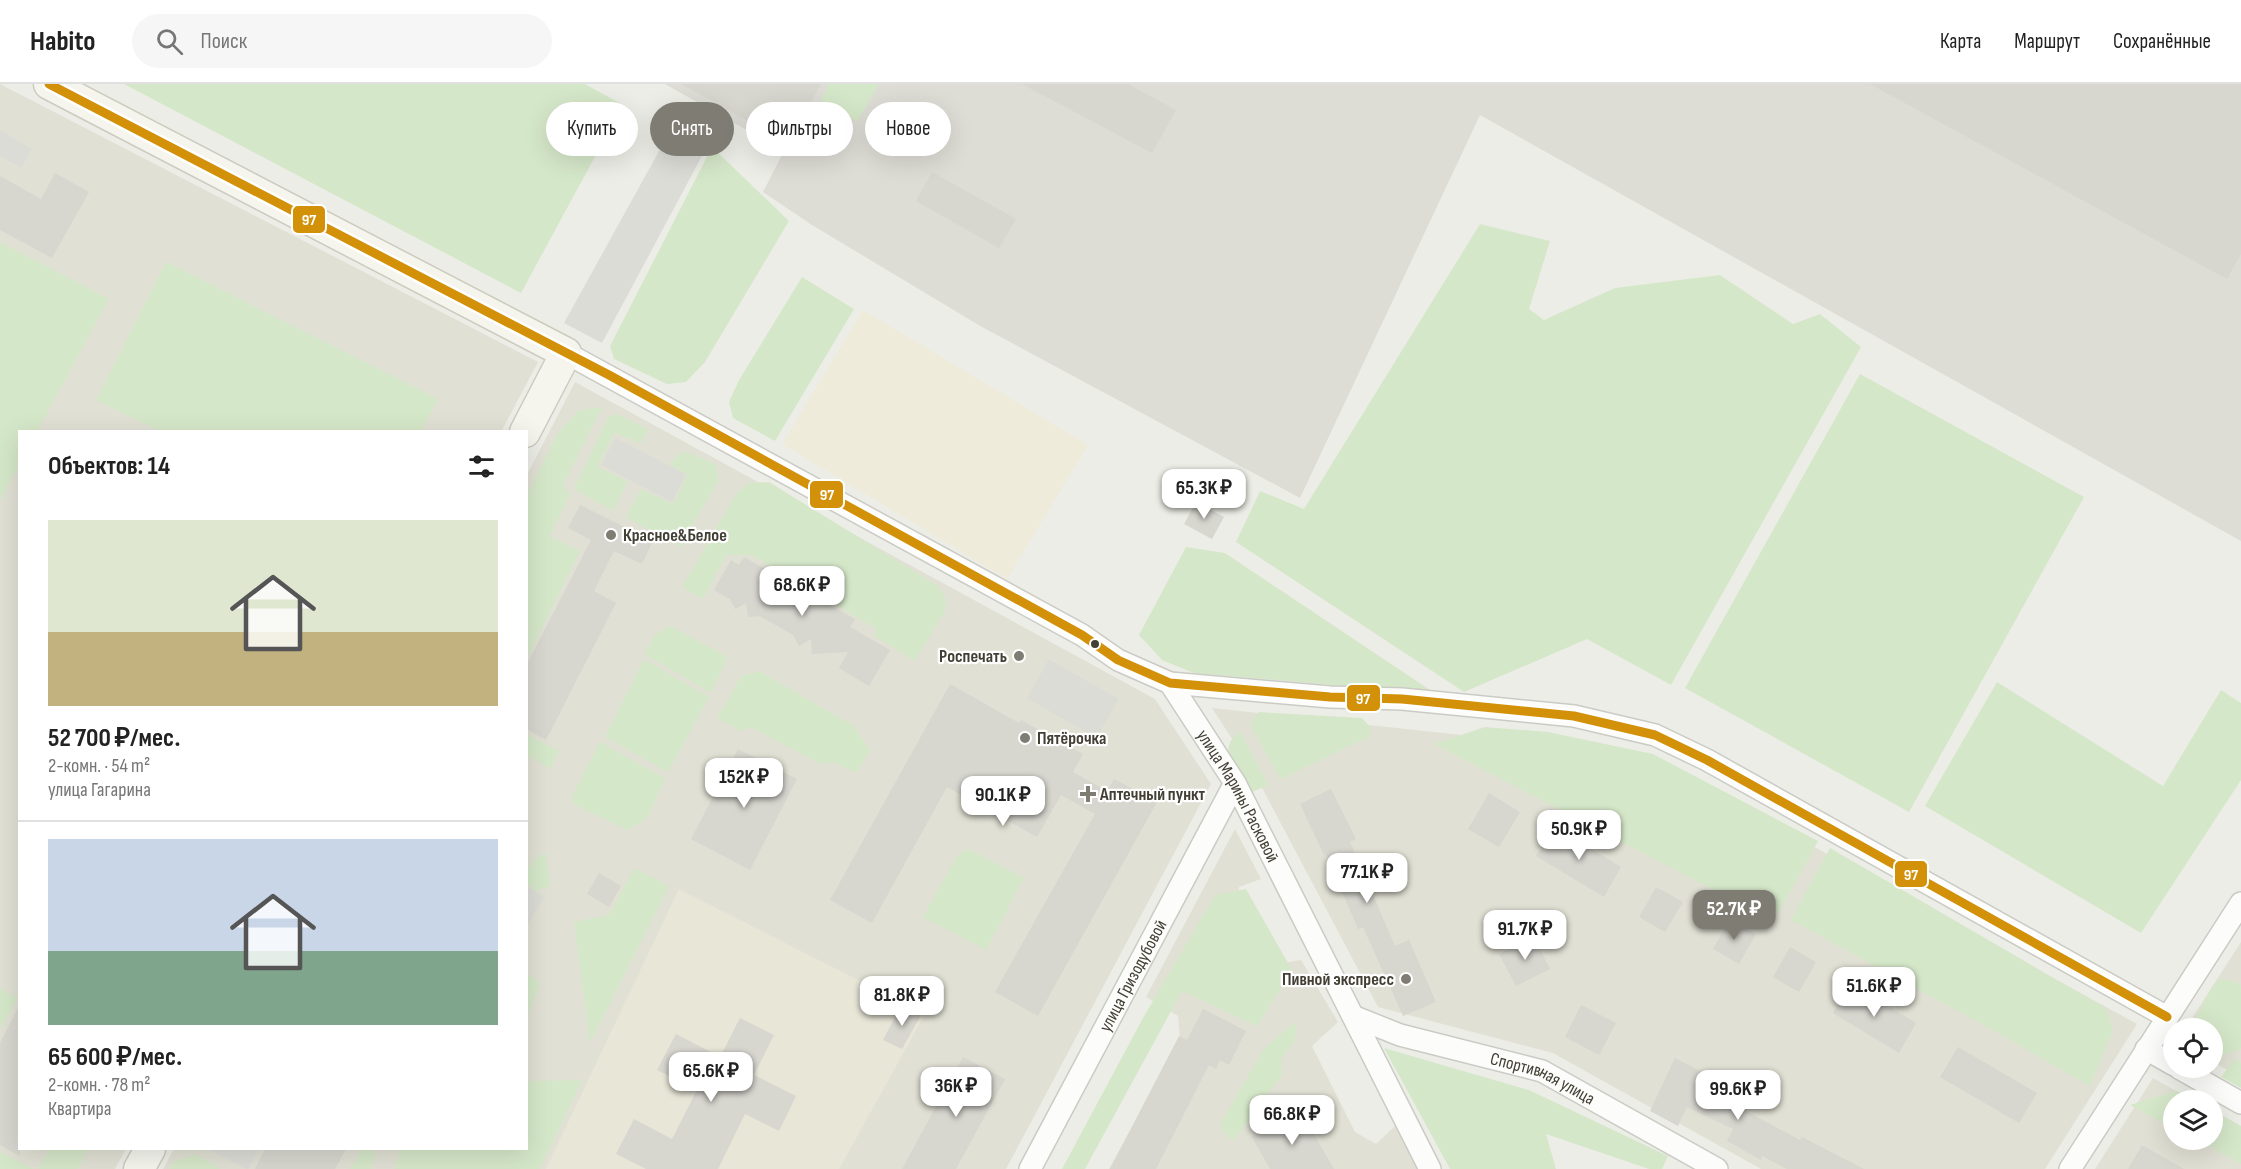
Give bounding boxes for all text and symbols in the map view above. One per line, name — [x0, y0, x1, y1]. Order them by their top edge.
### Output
search box — [132, 14, 552, 68]
text: Habito — [30, 25, 96, 58]
icon: search — [153, 25, 186, 58]
text: Поиск — [201, 28, 247, 55]
text: Карта — [1940, 29, 1981, 54]
text: Маршрут — [2014, 29, 2080, 54]
text: Сохранённые — [2113, 29, 2211, 54]
chip: Купить — [546, 102, 638, 156]
chip: Снять — [650, 102, 734, 156]
chip: Фильтры — [746, 102, 853, 156]
chip: Новое — [865, 102, 951, 156]
line badge: 97 — [292, 205, 326, 234]
text: 97 — [302, 211, 316, 230]
icon: filters — [465, 450, 498, 483]
text: Объектов: 14 — [48, 451, 170, 482]
pin: 65.3K ₽ — [1149, 469, 1259, 520]
text: 65.3K ₽ — [1176, 476, 1232, 500]
line badge: 97 — [809, 480, 844, 509]
text: 97 — [820, 486, 834, 505]
place label: Красное&Белое — [623, 525, 727, 546]
marker: Красное&Белое — [604, 528, 618, 542]
icon: home — [219, 559, 327, 667]
pin: 68.6K ₽ — [747, 566, 857, 617]
text: 68.6K ₽ — [774, 573, 831, 597]
unlabelled marker — [1089, 638, 1101, 650]
place label: Роспечать — [939, 646, 1007, 667]
marker: Роспечать — [1012, 649, 1026, 663]
line badge: 97 — [1346, 684, 1381, 712]
text: 97 — [1356, 690, 1370, 709]
text: 52 700 ₽/мес. — [48, 723, 180, 754]
street label: улица Марины Расковой — [1193, 726, 1284, 866]
place label: Пятёрочка — [1037, 728, 1106, 749]
marker: Пятёрочка — [1018, 731, 1032, 745]
text: 2-комн. · 54 m² — [48, 754, 150, 778]
pin: 152K ₽ — [695, 758, 793, 809]
text: 152K ₽ — [719, 765, 769, 789]
pin: 90.1K ₽ — [948, 776, 1058, 827]
text: улица Гагарина — [48, 778, 151, 802]
text: 90.1K ₽ — [975, 783, 1031, 807]
place label: Аптечный пункт — [1099, 784, 1206, 805]
marker: Аптечный пункт — [1081, 787, 1095, 801]
pin: 50.9K ₽ — [1524, 810, 1634, 861]
text: 50.9K ₽ — [1551, 817, 1607, 841]
pin: 77.1K ₽ — [1312, 853, 1422, 904]
text: 77.1K ₽ — [1340, 860, 1394, 884]
line badge: 97 — [1894, 860, 1928, 888]
text: 97 — [1904, 866, 1918, 885]
icon: home — [219, 878, 327, 986]
pin: 52.7K ₽ — [1679, 890, 1789, 941]
text: 52.7K ₽ — [1707, 897, 1761, 921]
pin: 91.7K ₽ — [1470, 910, 1580, 961]
street label: улица Гризодубовой — [1094, 916, 1171, 1035]
text: 91.7K ₽ — [1497, 917, 1553, 941]
pin: 51.6K ₽ — [1819, 967, 1929, 1018]
place label: Пивной экспресс — [1282, 969, 1394, 990]
marker: Пивной экспресс — [1399, 972, 1413, 986]
text: 51.6K ₽ — [1846, 974, 1902, 998]
pin: 81.8K ₽ — [847, 976, 957, 1027]
text: 81.8K ₽ — [874, 983, 930, 1007]
map controls — [2163, 1018, 2223, 1150]
button: locate — [2163, 1018, 2223, 1078]
text: 65 600 ₽/мес. — [48, 1042, 182, 1073]
street label: Спортивная улица — [1488, 1048, 1599, 1109]
pin: 65.6K ₽ — [656, 1052, 766, 1103]
text: 65.6K ₽ — [683, 1059, 739, 1083]
pin: 36K ₽ — [914, 1067, 998, 1118]
pin: 99.6K ₽ — [1683, 1070, 1793, 1121]
text: 2-комн. · 78 m² — [48, 1073, 150, 1097]
text: 36K ₽ — [935, 1074, 978, 1098]
text: 99.6K ₽ — [1710, 1077, 1766, 1101]
button: layers — [2163, 1090, 2223, 1150]
pin: 66.8K ₽ — [1237, 1095, 1347, 1146]
text: Квартира — [48, 1097, 112, 1121]
text: 66.8K ₽ — [1263, 1102, 1321, 1126]

